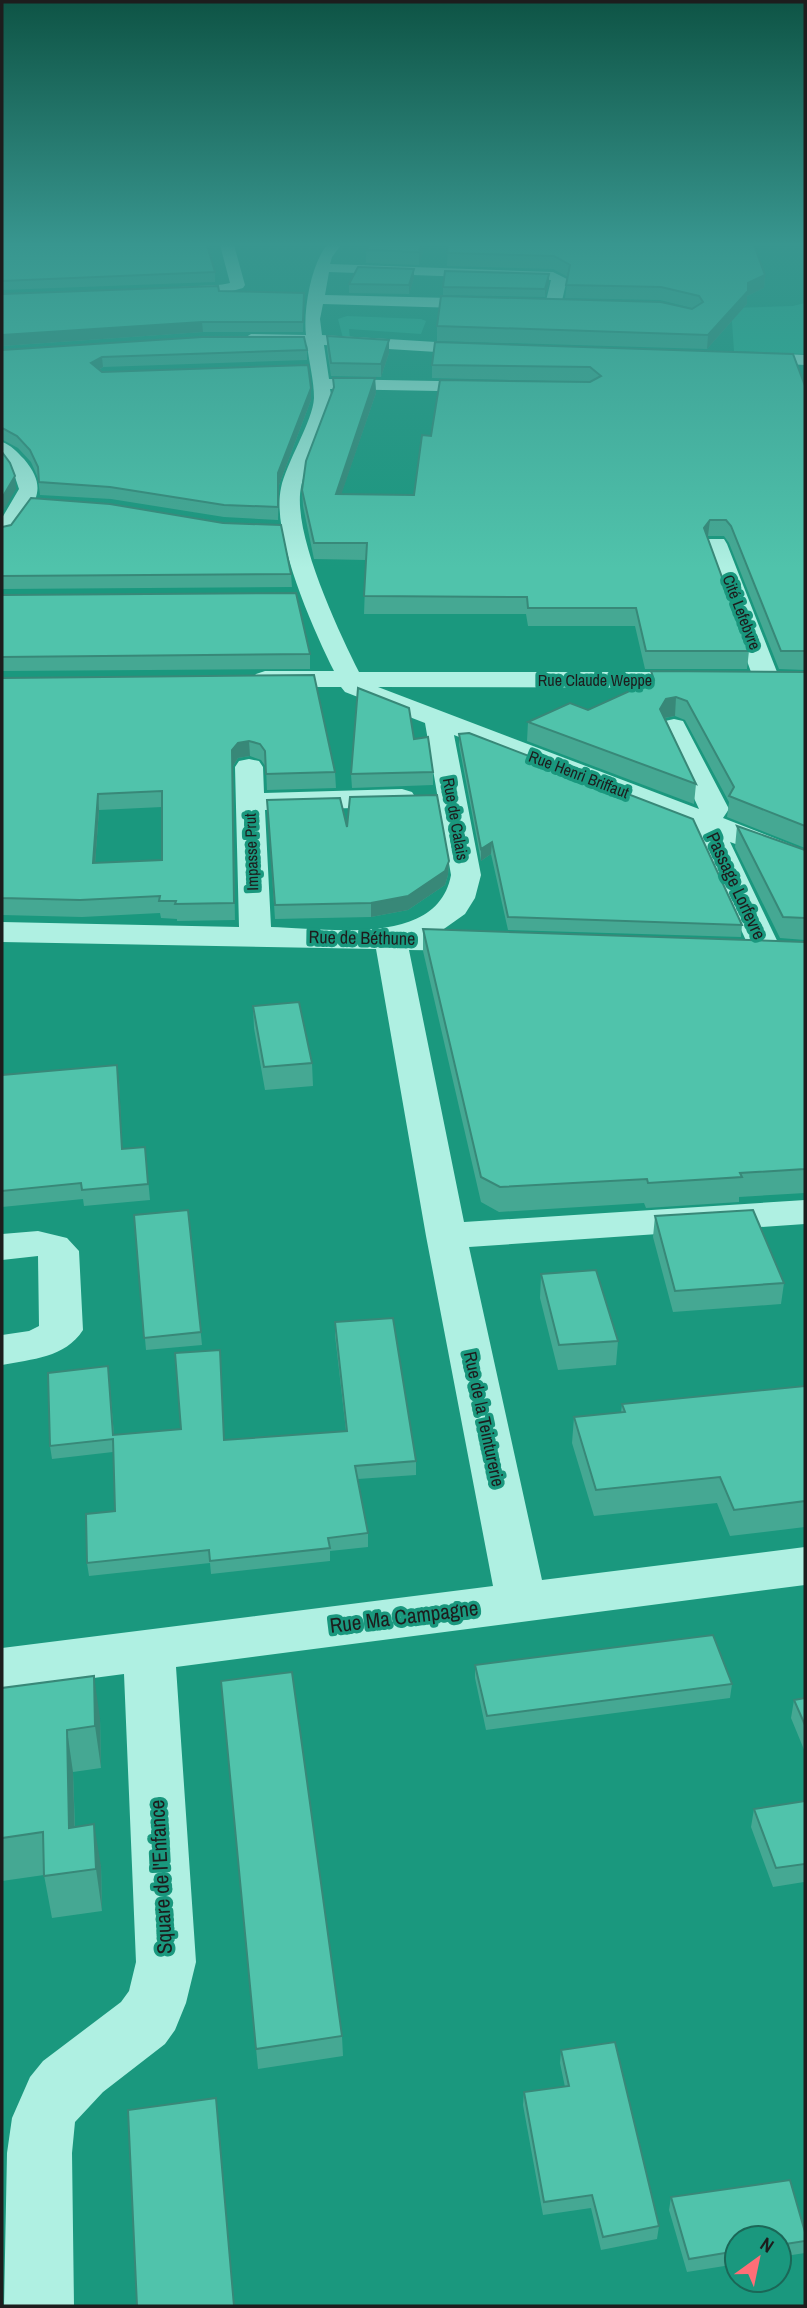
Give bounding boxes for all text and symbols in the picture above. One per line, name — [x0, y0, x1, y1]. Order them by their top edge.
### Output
street label: Cité Lefebvre — [718, 571, 766, 653]
street label: Rue Claude Weppe — [538, 669, 652, 691]
street label: Rue Henri Briffaut — [526, 745, 633, 803]
street label: Rue de Calais — [438, 776, 474, 862]
street label: Impasse Prut — [239, 813, 263, 891]
street label: Passage Lorfevre — [701, 828, 772, 943]
street label: Rue de Béthune — [308, 924, 416, 951]
street label: Rue de la Teinturerie — [458, 1349, 511, 1489]
street label: Rue Ma Campagne — [328, 1593, 480, 1640]
street label: Square de l'Enfance — [142, 1799, 179, 1955]
north arrow — [723, 2224, 793, 2294]
text: N — [755, 2231, 779, 2259]

